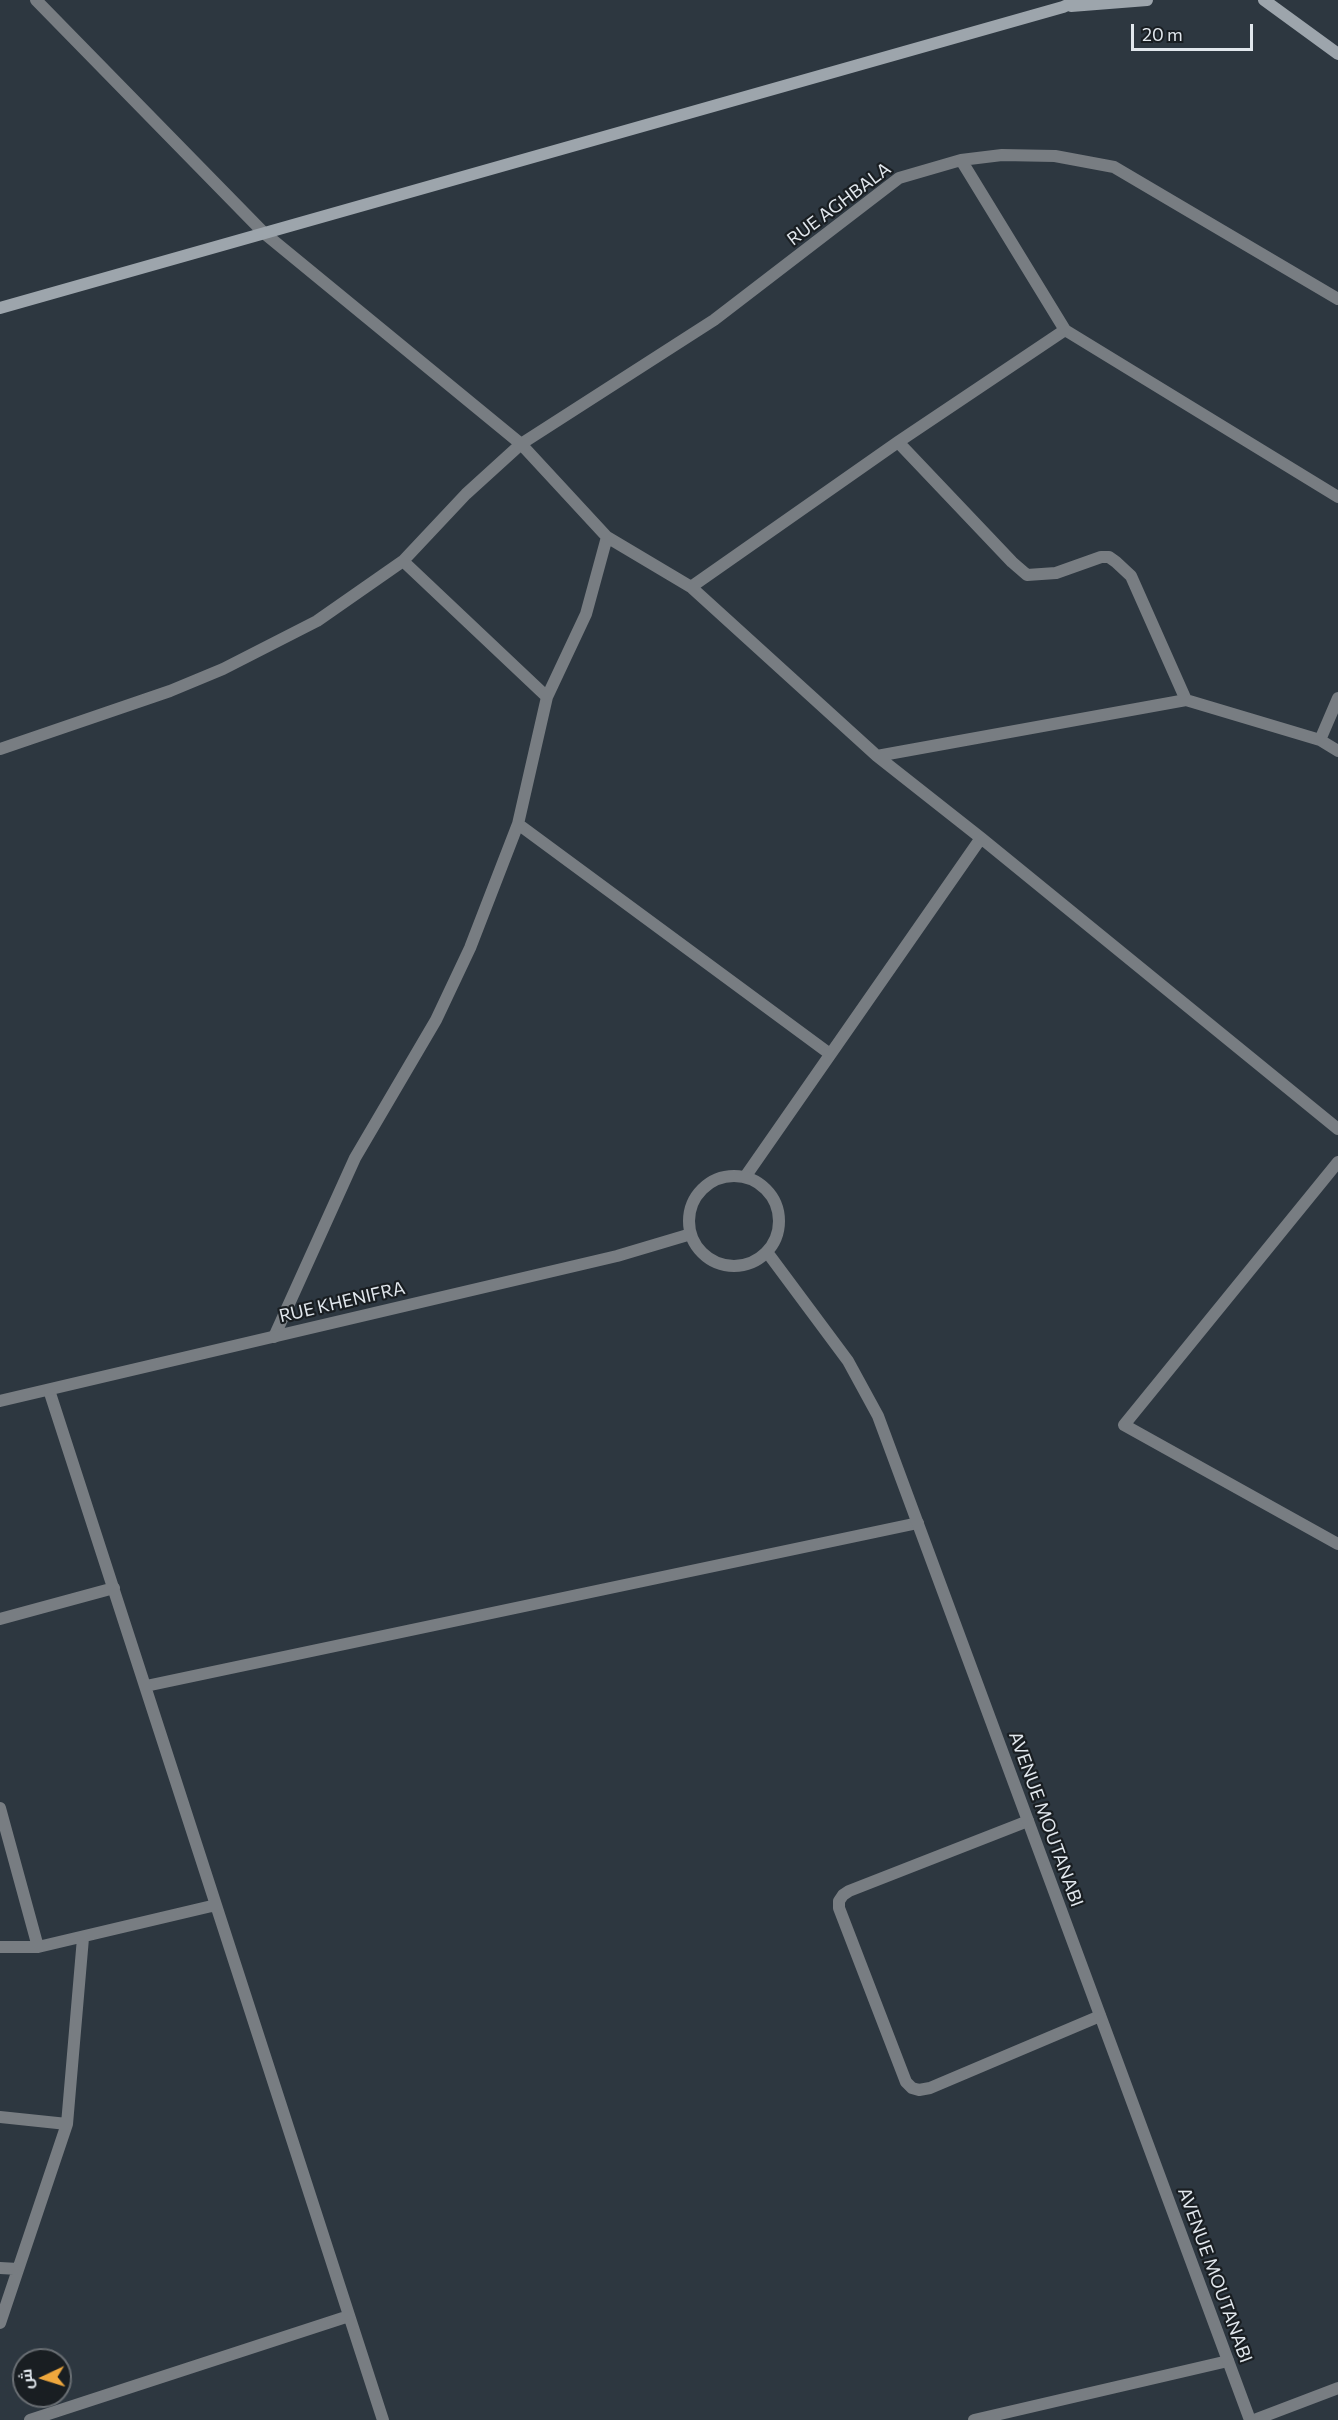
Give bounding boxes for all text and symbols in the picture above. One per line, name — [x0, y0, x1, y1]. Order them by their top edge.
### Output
scale bar — [1134, 12, 1256, 50]
text: 20 m — [1142, 23, 1183, 45]
street label: RUE AGHBALA — [783, 158, 895, 250]
street label: RUE KHENIFRA — [277, 1277, 407, 1327]
street label: AVENUE MOUTANABI — [1004, 1728, 1088, 1910]
street label: AVENUE MOUTANABI — [1173, 2184, 1257, 2366]
north arrow — [12, 2348, 72, 2408]
text: ش — [15, 2368, 36, 2390]

